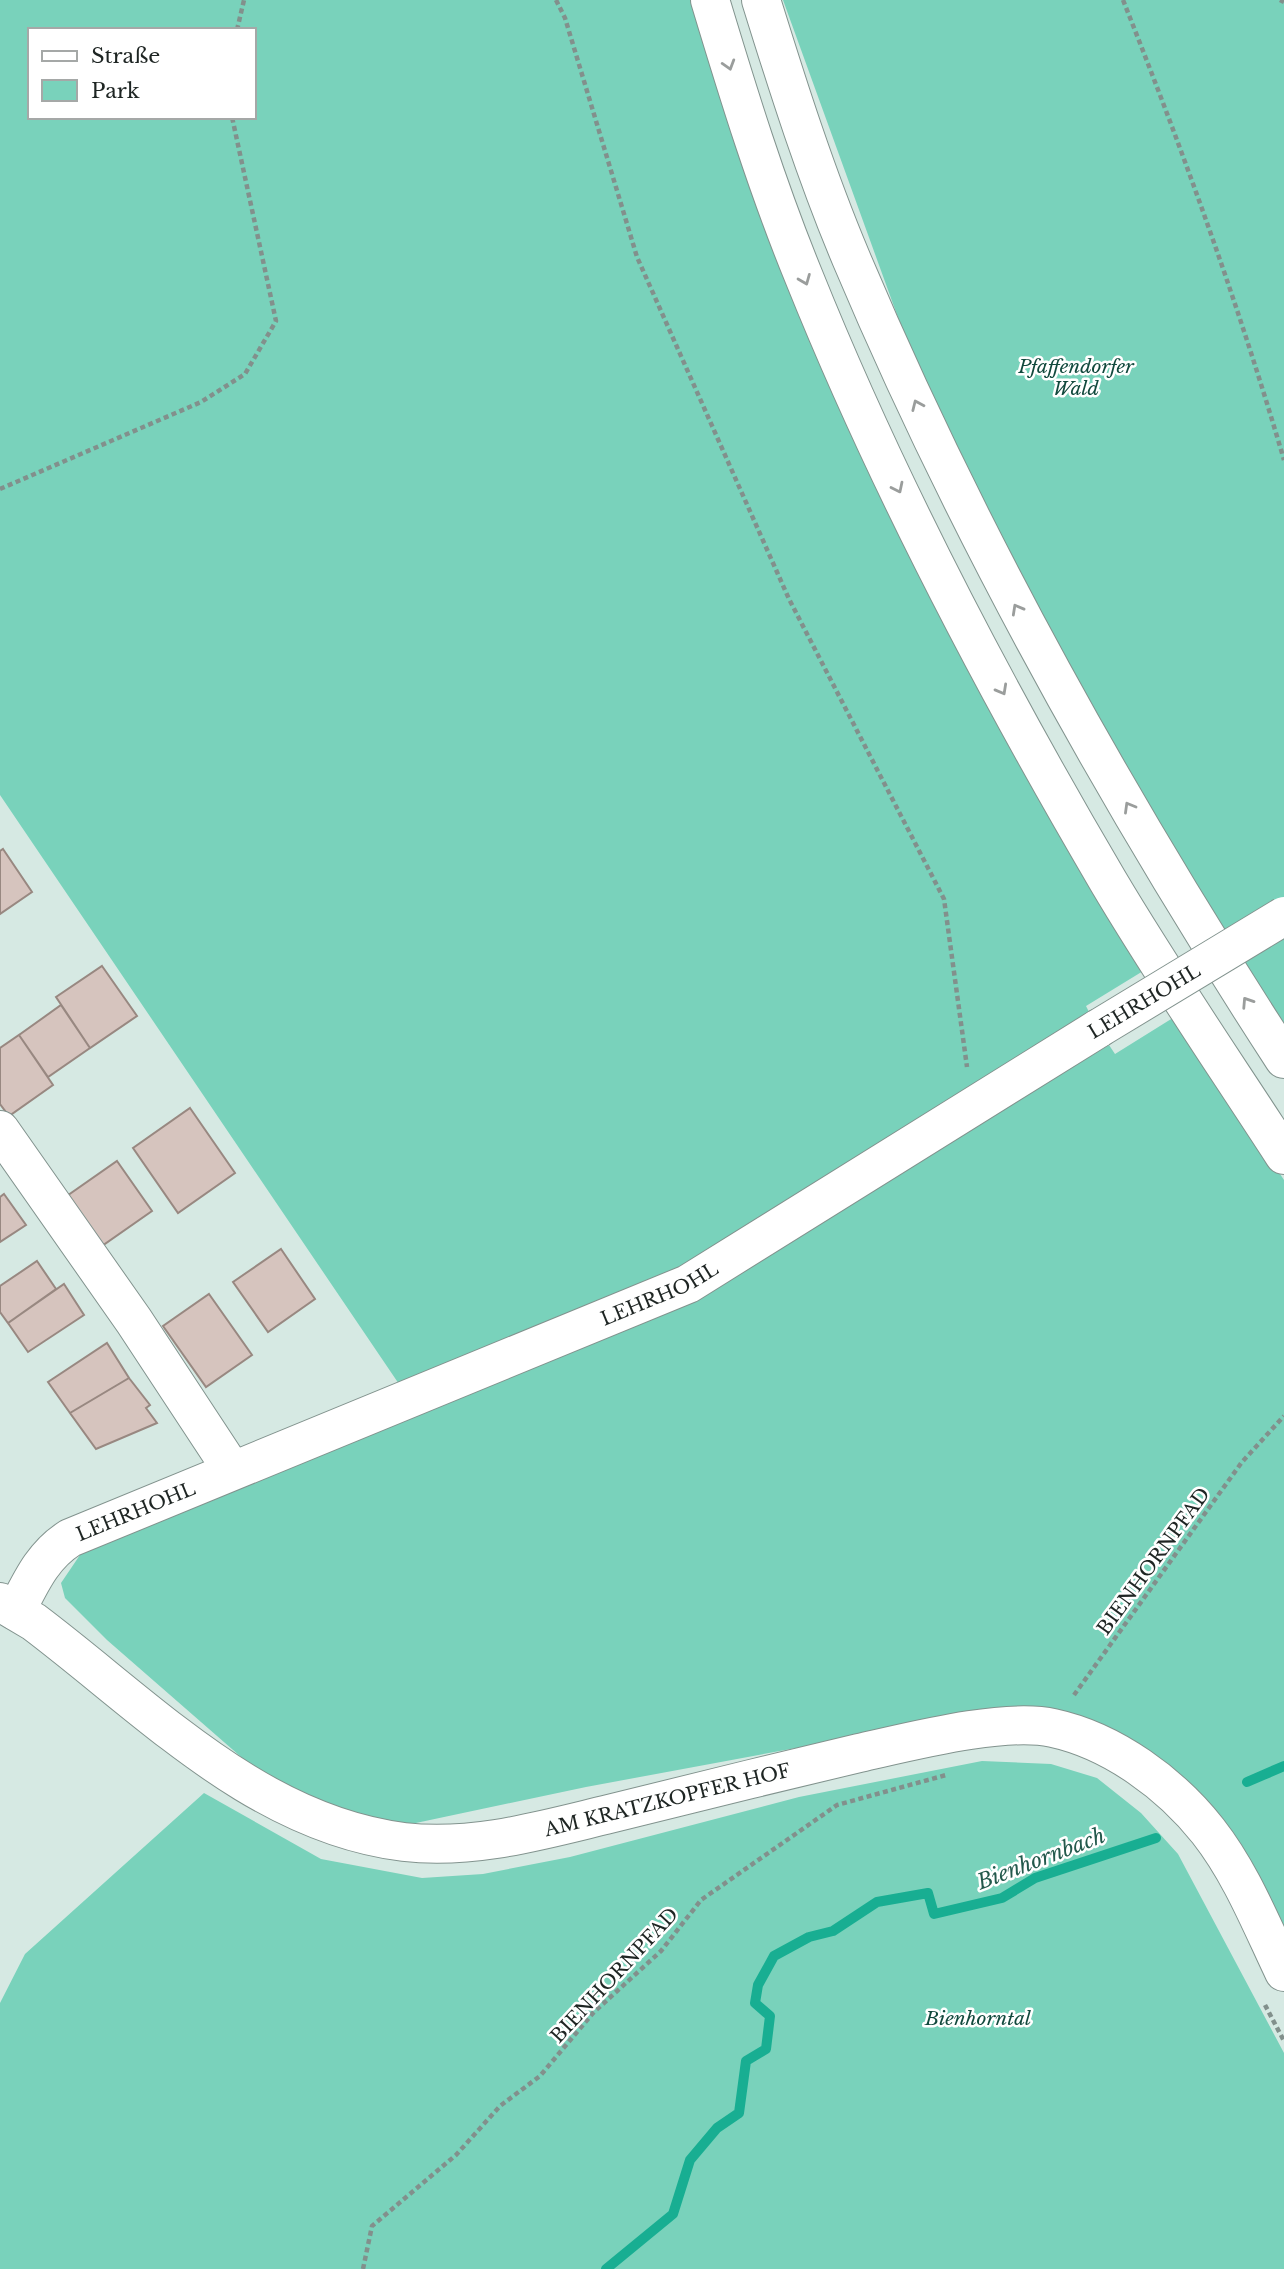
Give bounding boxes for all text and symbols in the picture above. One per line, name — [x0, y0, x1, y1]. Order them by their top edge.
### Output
legend — [28, 28, 256, 119]
text: Straße — [91, 43, 160, 69]
one-way arrow — [721, 59, 736, 71]
text: Park — [91, 78, 140, 104]
one-way arrow — [797, 273, 811, 285]
park label: Pfaffendorfer Wald — [1017, 355, 1135, 400]
one-way arrow — [911, 400, 925, 412]
one-way arrow — [889, 481, 903, 493]
one-way arrow — [1012, 604, 1025, 617]
one-way arrow — [994, 682, 1007, 695]
one-way arrow — [1125, 802, 1138, 815]
street label: LEHRHOHL — [1084, 959, 1205, 1044]
one-way arrow — [1242, 997, 1255, 1010]
street label: LEHRHOHL — [597, 1257, 723, 1331]
street label: LEHRHOHL — [73, 1477, 199, 1546]
street label: BIENHORNPFAD — [1092, 1483, 1215, 1639]
street label: AM KRATZKOPFER HOF — [541, 1759, 793, 1842]
water label: Bienhornbach — [972, 1823, 1109, 1896]
street label: BIENHORNPFAD — [546, 1903, 683, 2048]
park label: Bienhorntal — [924, 2007, 1031, 2030]

